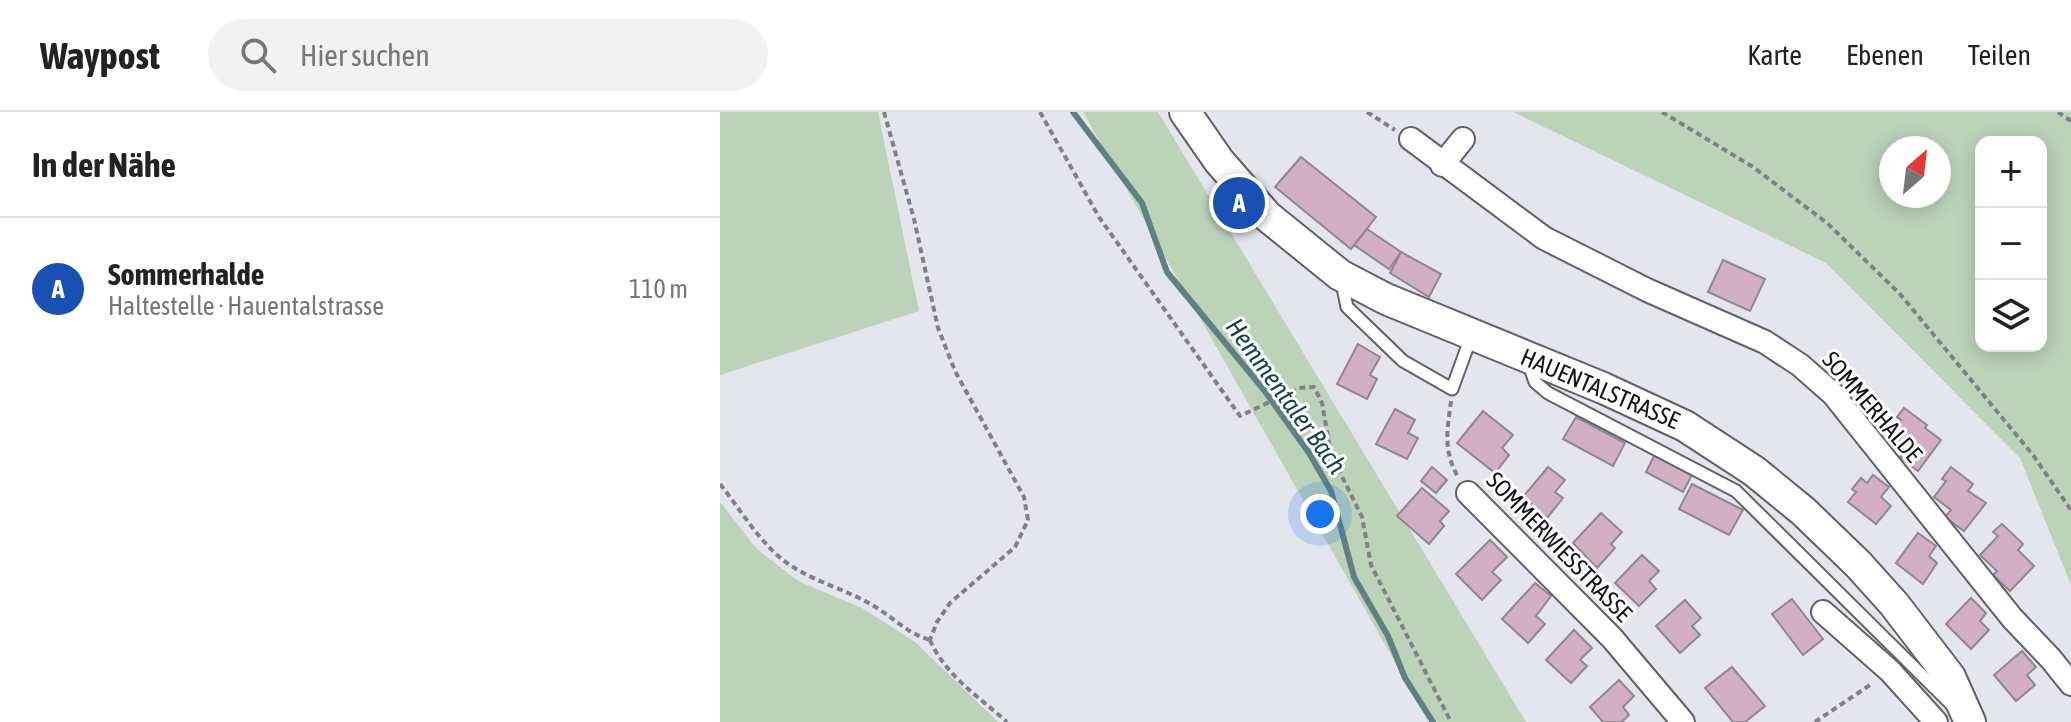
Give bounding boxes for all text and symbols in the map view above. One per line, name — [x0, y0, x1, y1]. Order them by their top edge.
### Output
search box — [208, 19, 768, 91]
icon: search — [236, 33, 280, 77]
text: Waypost — [40, 34, 160, 77]
text: Hier suchen — [300, 38, 430, 72]
text: Karte — [1747, 39, 1802, 71]
text: Ebenen — [1846, 39, 1924, 71]
text: Teilen — [1968, 39, 2031, 71]
north arrow — [1879, 136, 1951, 208]
map controls — [1975, 136, 2047, 352]
button: + — [1975, 136, 2047, 208]
text: In der Nähe — [32, 145, 176, 184]
pin: A — [1213, 173, 1265, 233]
button: − — [1975, 208, 2047, 280]
text: Sommerhalde — [108, 257, 264, 291]
text: A — [52, 274, 64, 304]
text: 110 m — [629, 274, 688, 304]
button: layers — [1975, 280, 2047, 352]
text: Haltestelle · Hauentalstrasse — [108, 291, 384, 321]
water label: Hemmentaler Bach — [1220, 313, 1353, 480]
street label: HAUENTALSTRASSE — [1517, 343, 1684, 434]
street label: SOMMERHALDE — [1817, 346, 1928, 467]
street label: SOMMERWIESSTRASSE — [1481, 466, 1637, 627]
your location — [1300, 494, 1340, 534]

